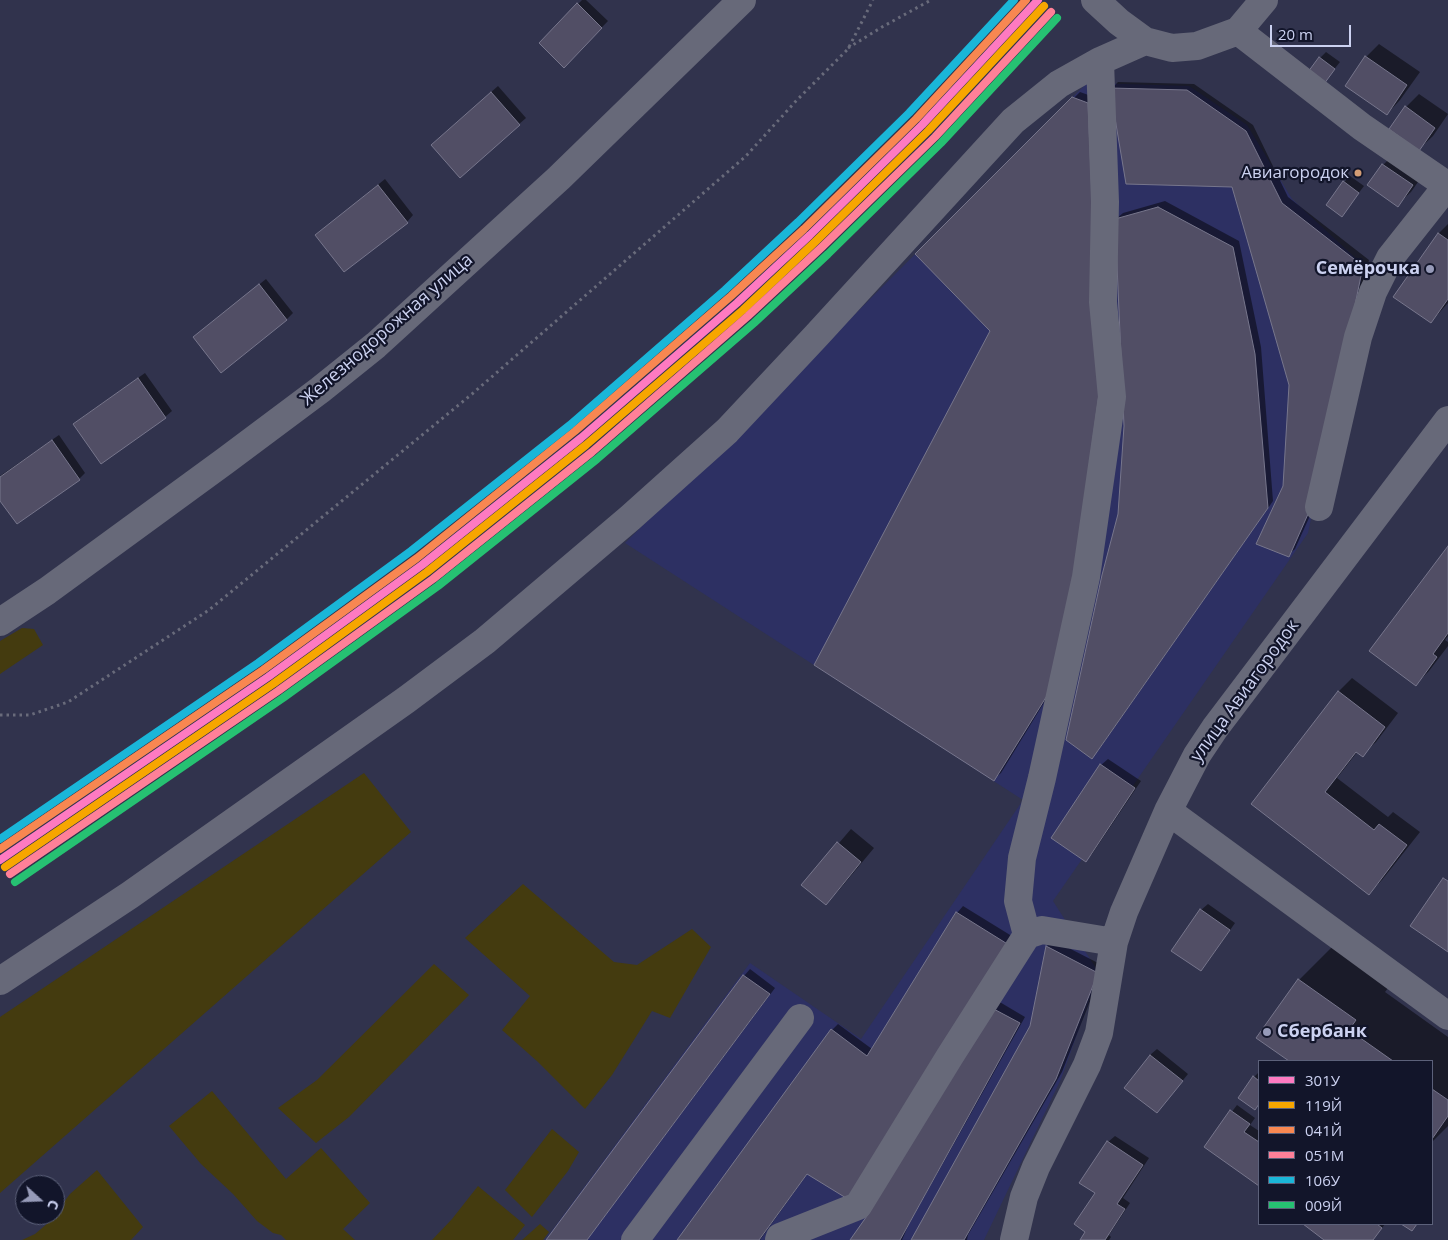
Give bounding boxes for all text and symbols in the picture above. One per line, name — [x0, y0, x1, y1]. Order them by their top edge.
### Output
scale bar — [1273, 15, 1354, 47]
text: 20 m — [1278, 24, 1313, 44]
place label: Авиагородок — [1241, 163, 1349, 183]
marker: Авиагородок — [1353, 168, 1363, 178]
street label: Железнодорожная улица — [297, 249, 477, 411]
place label: Семёрочка — [1316, 258, 1420, 280]
marker: Семёрочка — [1424, 263, 1436, 275]
street label: улица Авиагородок — [1186, 616, 1304, 766]
place label: Сбербанк — [1277, 1021, 1367, 1043]
marker: Сбербанк — [1261, 1026, 1273, 1038]
legend — [1258, 1060, 1433, 1225]
text: 301У — [1305, 1070, 1340, 1090]
text: 119Й — [1305, 1095, 1342, 1115]
text: 041Й — [1305, 1120, 1342, 1140]
text: 051М — [1305, 1145, 1344, 1165]
text: 106У — [1305, 1170, 1340, 1190]
north arrow — [15, 1175, 65, 1225]
text: 009Й — [1305, 1195, 1342, 1215]
text: С — [43, 1198, 64, 1212]

